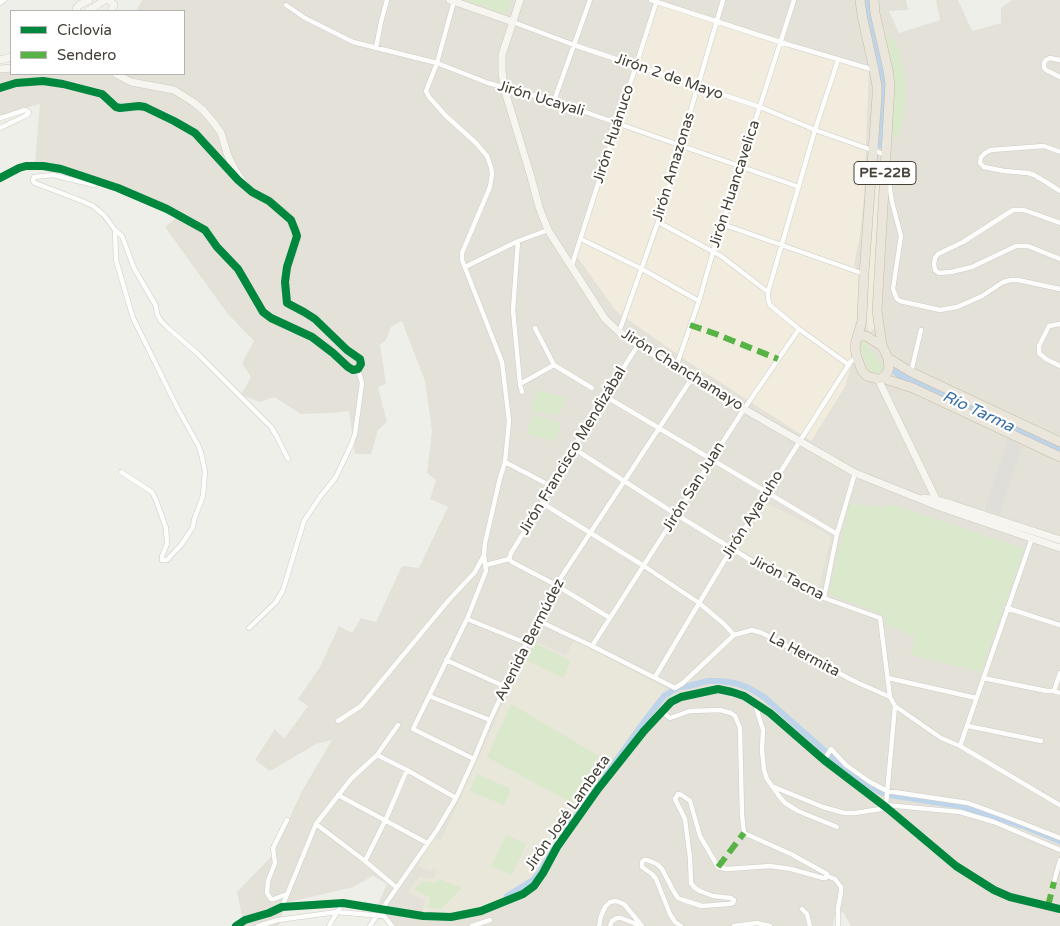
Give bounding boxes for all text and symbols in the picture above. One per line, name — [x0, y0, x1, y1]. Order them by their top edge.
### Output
legend — [10, 10, 185, 75]
text: Ciclovía — [57, 21, 112, 39]
text: Sendero — [57, 46, 116, 64]
street label: Jirón 2 de Mayo — [612, 50, 726, 104]
street label: Jirón Ucayali — [495, 77, 587, 121]
street label: Jirón Huánuco — [590, 83, 638, 185]
street label: Jirón Amazonas — [649, 110, 699, 224]
street label: Jirón Huancavelica — [706, 118, 764, 250]
road number: PE-22B — [854, 162, 916, 184]
street label: Jirón Chanchamayo — [618, 325, 746, 415]
street label: Jirón Francisco Mendizábal — [516, 364, 630, 538]
water label: Río Tarma — [939, 387, 1017, 437]
street label: Jirón San Juan — [659, 439, 729, 535]
street label: Jirón Ayacuho — [719, 467, 787, 563]
street label: Jirón Tacna — [747, 552, 827, 604]
street label: Avenida Bermúdez — [491, 576, 569, 704]
street label: La Hermita — [765, 629, 843, 681]
street label: Jirón José Lambeta — [521, 752, 615, 874]

